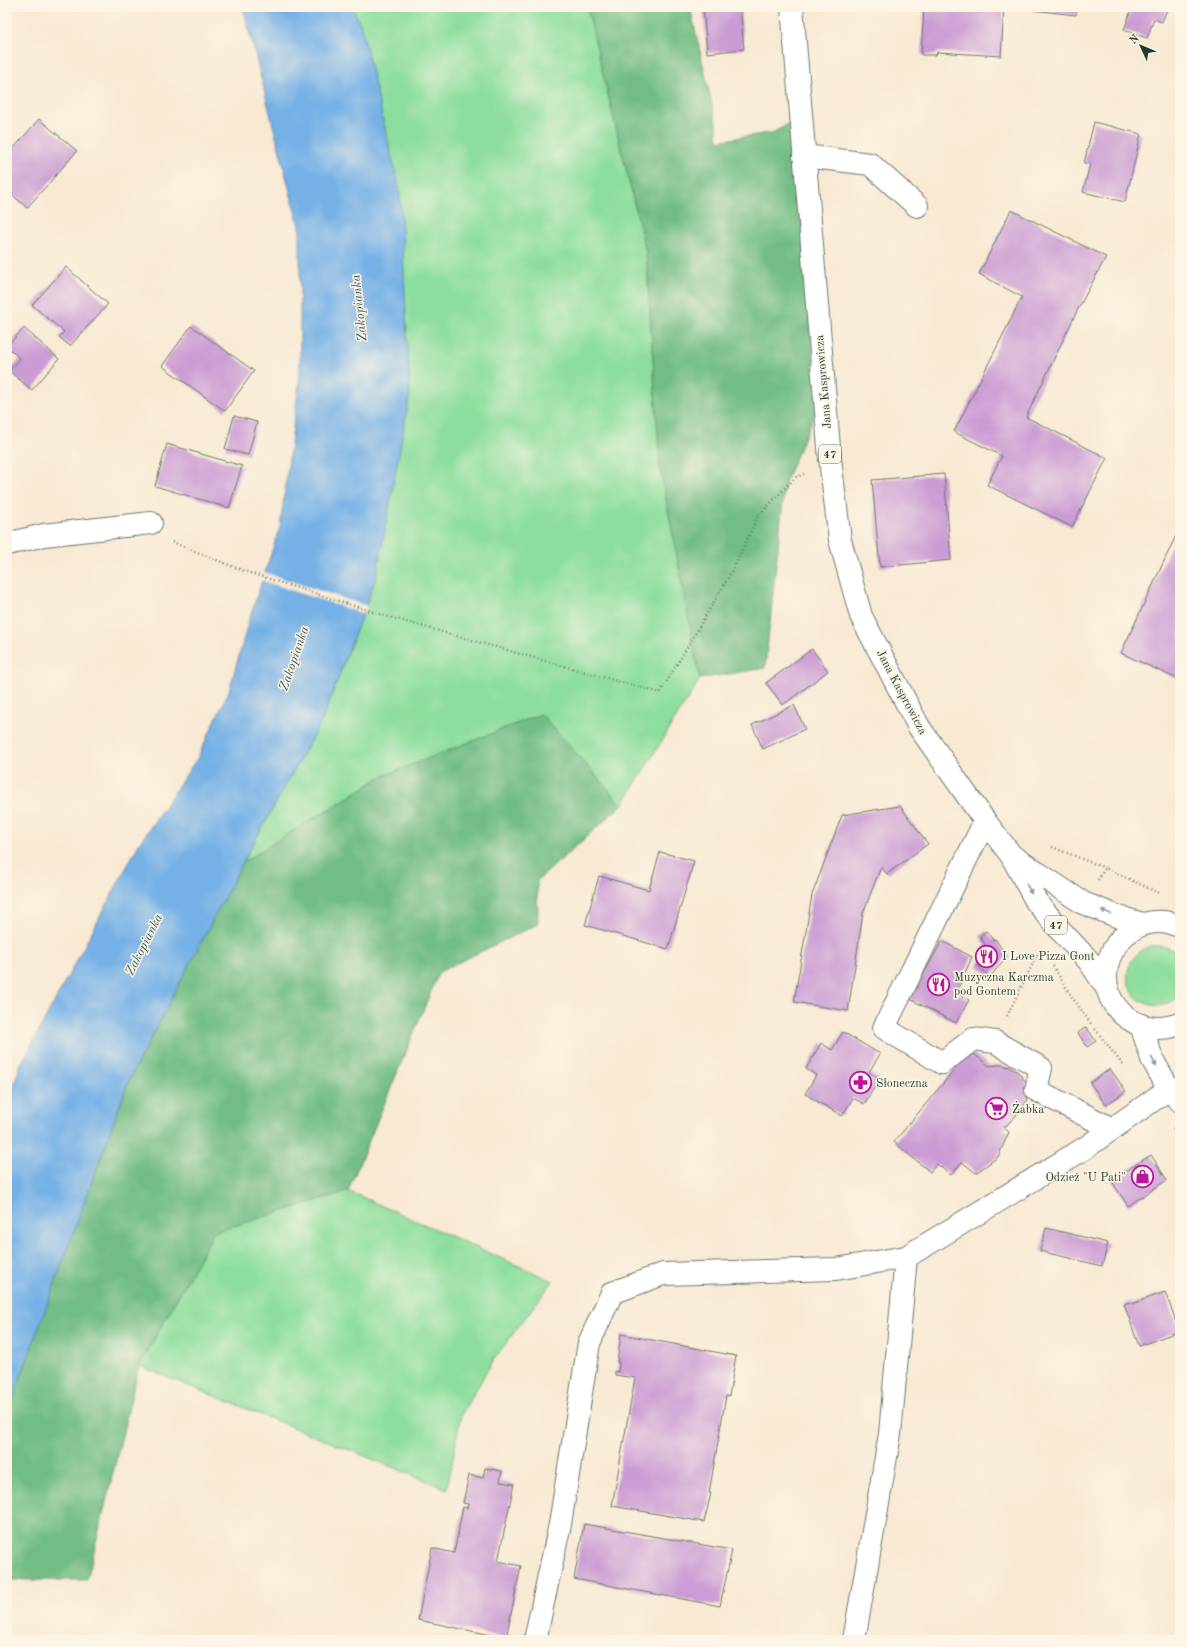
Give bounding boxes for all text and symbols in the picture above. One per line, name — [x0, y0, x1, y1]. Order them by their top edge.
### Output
north arrow — [1121, 26, 1161, 66]
text: N — [1128, 33, 1142, 47]
water label: Zakopianka — [350, 274, 369, 342]
street label: Jana Kasprowicza — [814, 334, 834, 429]
road number: 47 — [819, 445, 841, 463]
water label: Zakopianka — [277, 625, 312, 692]
street label: Jana Kasprowicza — [874, 648, 929, 737]
one-way arrow — [1026, 883, 1033, 895]
one-way arrow — [1100, 909, 1111, 915]
water label: Zakopianka — [123, 912, 165, 978]
road number: 47 — [1045, 916, 1067, 934]
restaurant icon: I Love Pizza Gont — [973, 943, 999, 969]
place label: I Love Pizza Gont — [1002, 951, 1095, 963]
restaurant icon: Muzyczna Karczma pod Gontem — [926, 971, 952, 997]
place label: Muzyczna Karczma pod Gontem — [954, 972, 1054, 998]
one-way arrow — [1151, 1056, 1157, 1068]
pharmacy icon: Słoneczna — [848, 1070, 874, 1096]
place label: Słoneczna — [876, 1078, 928, 1090]
supermarket icon: Żabka — [983, 1096, 1009, 1122]
place label: Żabka — [1012, 1100, 1044, 1116]
shop icon: Odzież "U Pati" — [1129, 1164, 1155, 1190]
place label: Odzież "U Pati" — [1045, 1172, 1126, 1184]

